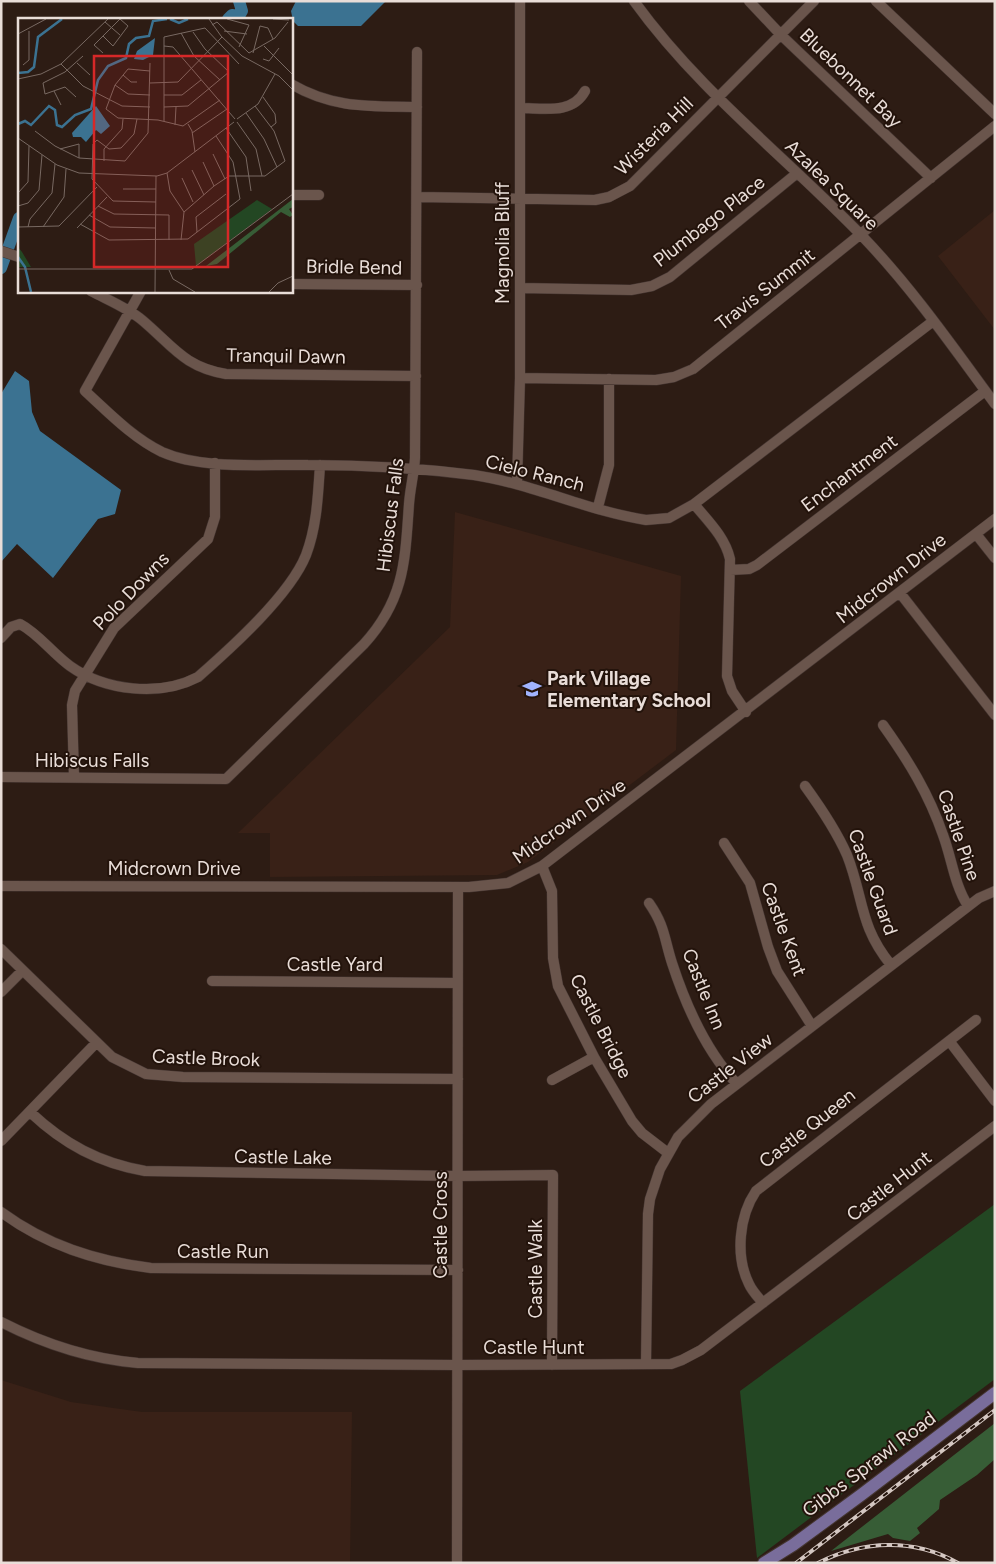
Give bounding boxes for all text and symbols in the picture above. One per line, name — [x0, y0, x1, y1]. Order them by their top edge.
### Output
inset map — [18, 18, 292, 292]
street label: Bluebonnet Bay — [795, 23, 907, 133]
street label: Wisteria Hill — [610, 92, 698, 180]
street label: Azalea Square — [781, 135, 883, 235]
street label: Plumbago Place — [649, 170, 769, 272]
street label: Magnolia Bluff — [491, 182, 514, 304]
street label: Travis Summit — [711, 243, 819, 335]
street label: Bridle Bend — [306, 255, 402, 279]
street label: Tranquil Dawn — [226, 343, 346, 369]
street label: Enchantment — [796, 429, 902, 517]
street label: Cielo Ranch — [483, 450, 587, 496]
street label: Hibiscus Falls — [372, 457, 408, 573]
street label: Midcrown Drive — [831, 528, 951, 628]
street label: Polo Downs — [88, 547, 174, 635]
place label: Park Village Elementary School — [547, 667, 711, 712]
school or university icon: Park Village Elementary School — [521, 678, 543, 700]
street label: Hibiscus Falls — [35, 749, 149, 772]
street label: Midcrown Drive — [508, 773, 630, 869]
street label: Castle Pine — [933, 786, 985, 884]
street label: Castle Guard — [843, 826, 903, 938]
street label: Midcrown Drive — [107, 857, 241, 880]
street label: Castle Kent — [756, 879, 812, 979]
street label: Castle Inn — [677, 945, 731, 1033]
street label: Castle Yard — [287, 953, 383, 976]
street label: Castle Bridge — [565, 970, 637, 1082]
street label: Castle View — [683, 1028, 777, 1108]
street label: Castle Brook — [152, 1045, 261, 1071]
street label: Castle Queen — [754, 1083, 860, 1173]
street label: Castle Lake — [234, 1145, 332, 1169]
street label: Castle Hunt — [842, 1146, 936, 1226]
street label: Castle Cross — [429, 1171, 452, 1279]
street label: Castle Walk — [524, 1219, 547, 1319]
street label: Castle Run — [177, 1240, 269, 1263]
street label: Castle Hunt — [483, 1336, 585, 1359]
street label: Gibbs Sprawl Road — [798, 1406, 940, 1522]

